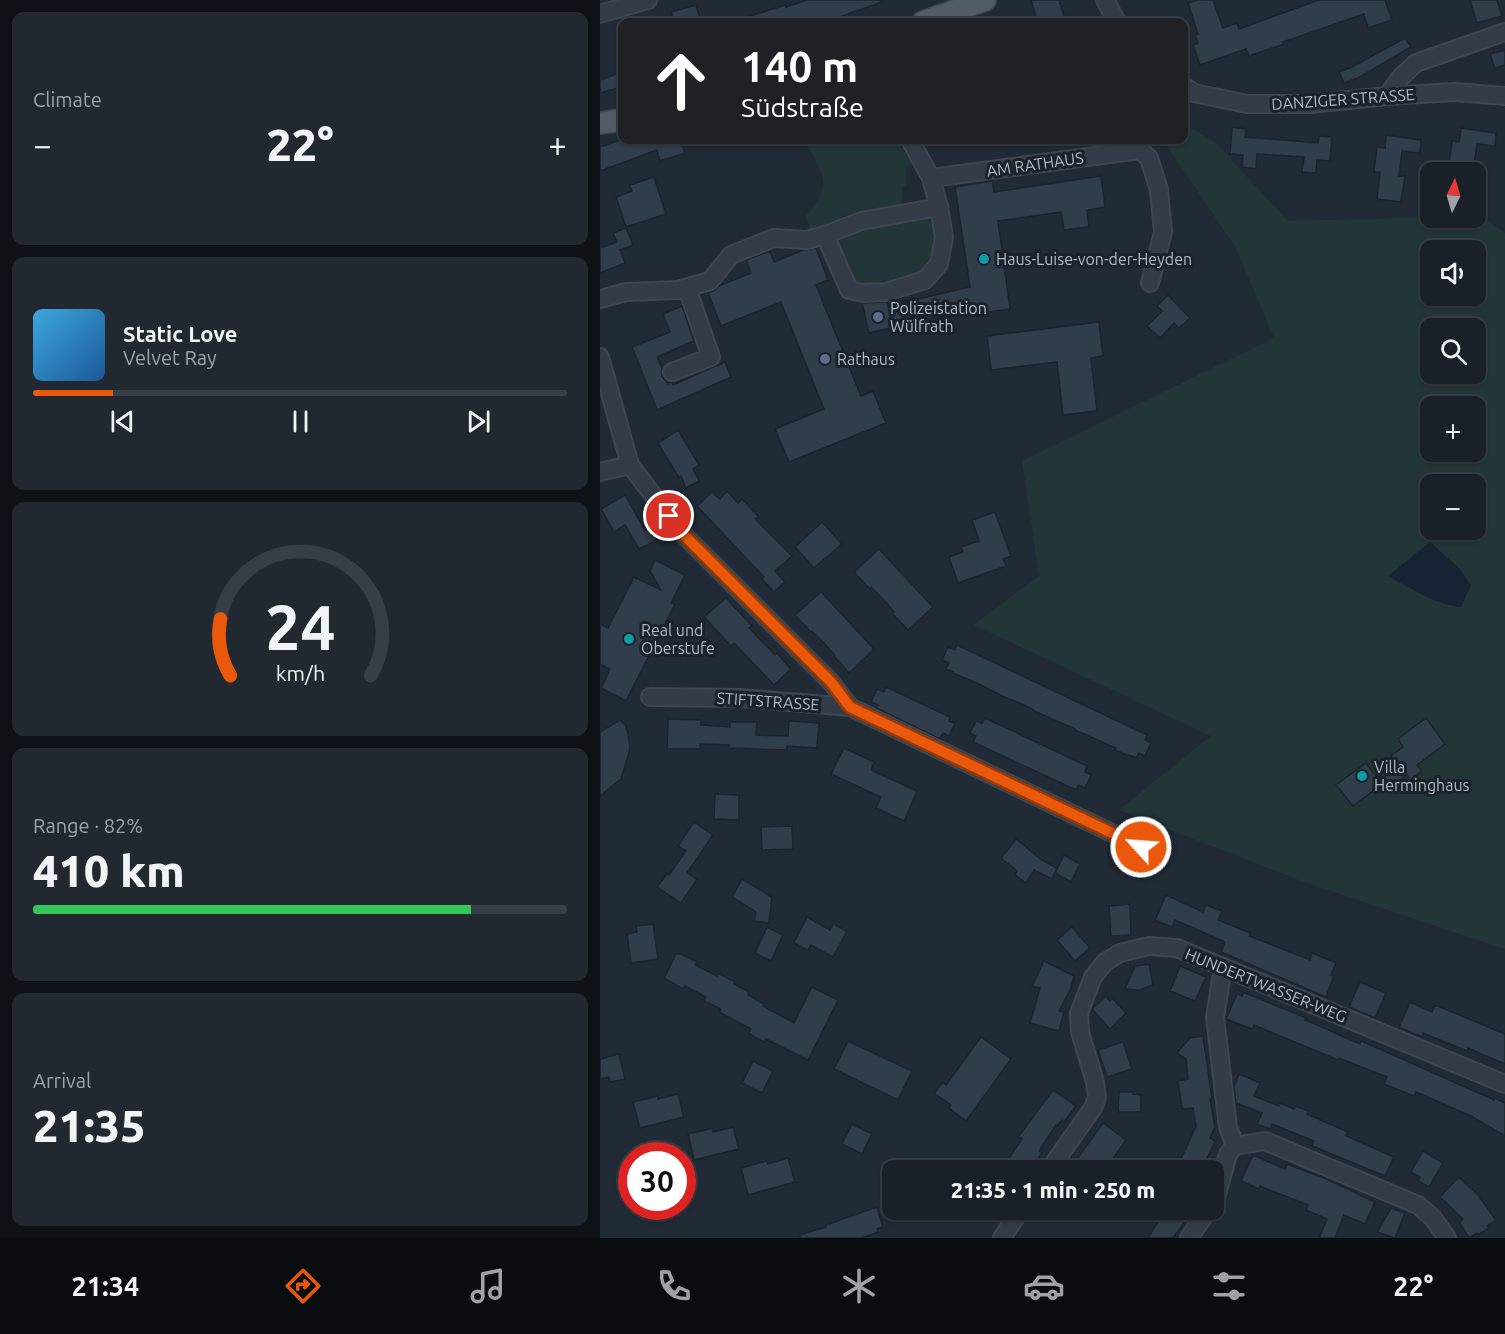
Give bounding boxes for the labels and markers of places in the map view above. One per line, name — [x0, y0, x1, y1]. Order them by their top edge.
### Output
place label: Haus-Luise-von-der-Heyden — [996, 250, 1192, 268]
marker: Haus-Luise-von-der-Heyden — [977, 252, 991, 266]
place label: Polizeistation Wülfrath — [890, 299, 987, 335]
marker: Polizeistation Wülfrath — [871, 310, 885, 324]
place label: Rathaus — [837, 350, 895, 368]
marker: Rathaus — [818, 352, 832, 366]
pin — [643, 490, 694, 541]
place label: Real und Oberstufe — [641, 621, 715, 657]
marker: Real und Oberstufe — [622, 632, 636, 646]
place label: Villa Herminghaus — [1374, 758, 1470, 794]
marker: Villa Herminghaus — [1355, 769, 1369, 783]

